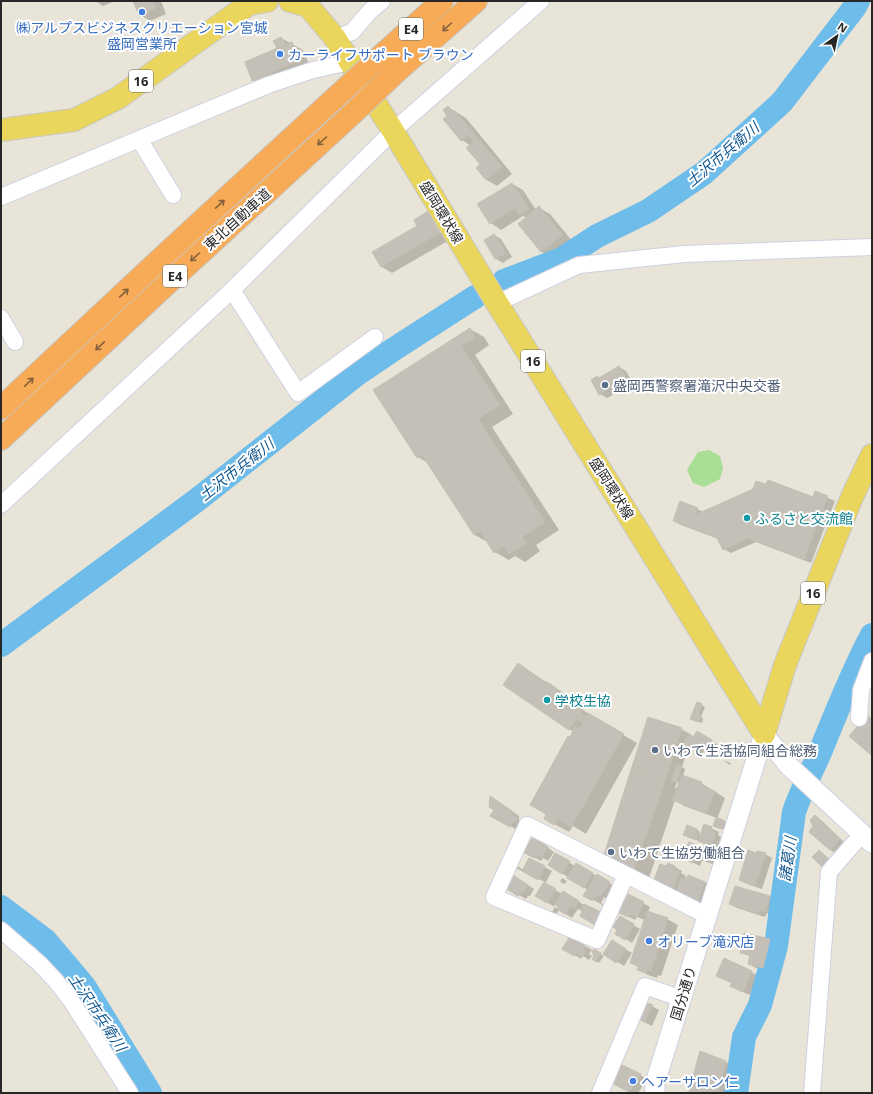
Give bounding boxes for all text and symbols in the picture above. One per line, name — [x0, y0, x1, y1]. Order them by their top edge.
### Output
marker: ㈱アルプスビジネスクリエーション宮城 盛岡営業所 — [137, 7, 147, 17]
north arrow — [817, 16, 857, 56]
place label: ㈱アルプスビジネスクリエーション宮城 盛岡営業所 — [16, 18, 268, 53]
road number: E4 — [399, 18, 423, 40]
text: N — [835, 18, 851, 36]
one-way arrow — [442, 22, 452, 31]
place label: カーライフサポート ブラウン — [288, 45, 474, 64]
marker: カーライフサポート ブラウン — [275, 49, 285, 59]
road number: 16 — [129, 70, 153, 92]
water label: 土沢市兵衛川 — [681, 116, 764, 191]
one-way arrow — [317, 137, 327, 146]
street label: 盛岡環状線 — [416, 177, 468, 247]
street label: 東北自動車道 — [199, 184, 275, 254]
one-way arrow — [214, 200, 225, 209]
one-way arrow — [190, 253, 200, 262]
road number: E4 — [163, 265, 187, 287]
one-way arrow — [119, 288, 129, 297]
one-way arrow — [95, 341, 105, 351]
road number: 16 — [521, 350, 545, 372]
place label: 盛岡西警察署滝沢中央交番 — [613, 376, 781, 395]
one-way arrow — [24, 377, 35, 386]
marker: 盛岡西警察署滝沢中央交番 — [600, 380, 610, 390]
water label: 土沢市兵衛川 — [194, 432, 279, 505]
street label: 盛岡環状線 — [585, 453, 639, 523]
place label: ふるさと交流館 — [755, 509, 853, 528]
marker: ふるさと交流館 — [742, 513, 752, 523]
road number: 16 — [801, 582, 825, 604]
place label: 学校生協 — [555, 691, 611, 710]
marker: 学校生協 — [542, 695, 552, 705]
place label: いわて生活協同組合総務 — [663, 741, 817, 760]
marker: いわて生活協同組合総務 — [650, 745, 660, 755]
water label: 諸葛川 — [774, 833, 800, 883]
place label: いわて生協労働組合 — [619, 843, 745, 862]
marker: いわて生協労働組合 — [606, 847, 616, 857]
place label: オリーブ滝沢店 — [657, 932, 754, 951]
marker: オリーブ滝沢店 — [644, 936, 654, 946]
street label: 国分通り — [666, 963, 700, 1023]
water label: 土沢市兵衛川 — [65, 969, 133, 1057]
place label: ヘアーサロン仁 — [641, 1072, 738, 1091]
marker: ヘアーサロン仁 — [628, 1076, 638, 1086]

